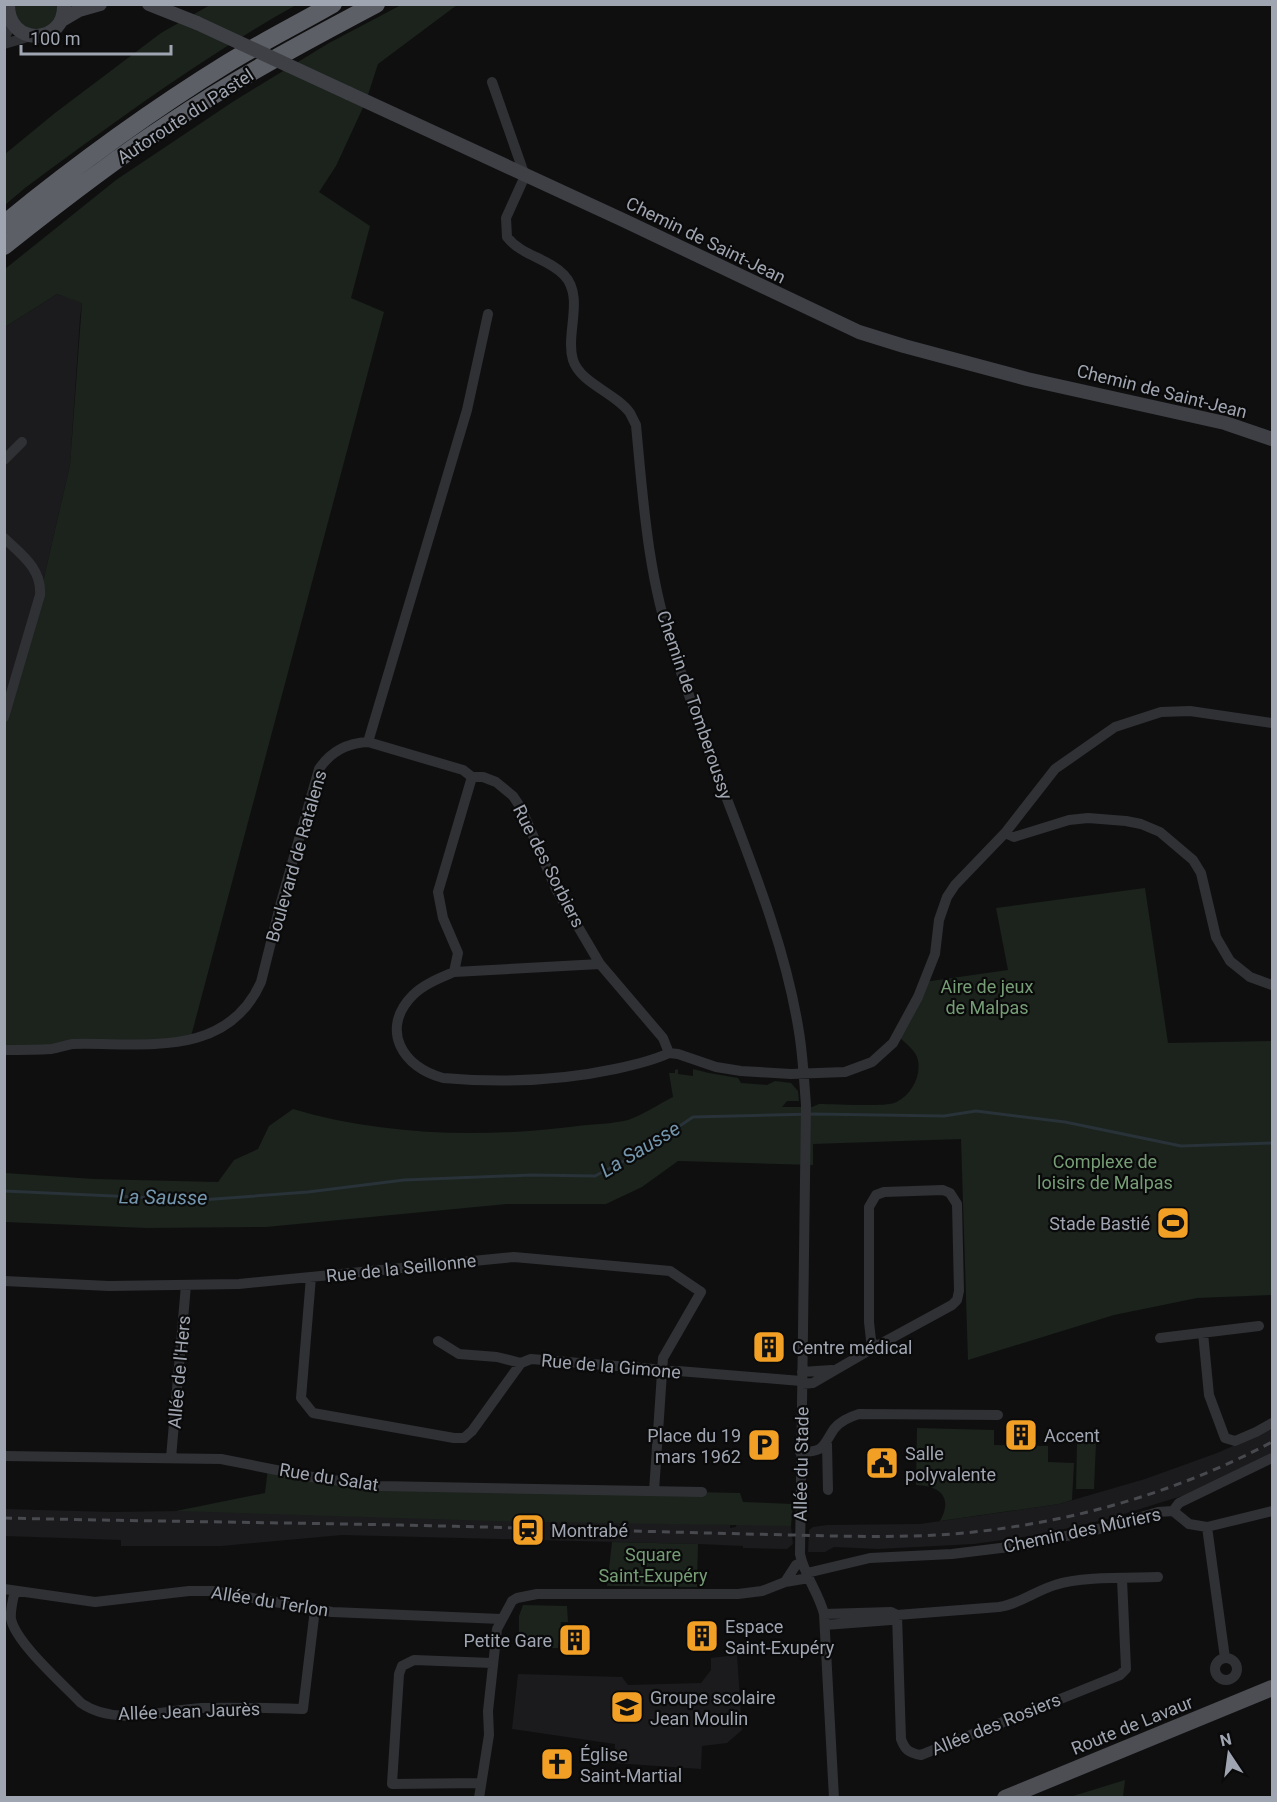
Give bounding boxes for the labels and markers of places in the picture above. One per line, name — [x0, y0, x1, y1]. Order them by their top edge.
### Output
sports icon: Stade Bastié — [1155, 1205, 1191, 1241]
place label: Stade Bastié — [1049, 1213, 1150, 1234]
building icon: Centre médical — [751, 1329, 787, 1365]
place label: Centre médical — [792, 1337, 912, 1358]
building icon: Accent — [1003, 1417, 1039, 1453]
place label: Place du 19 mars 1962 — [647, 1425, 741, 1467]
place label: Accent — [1044, 1425, 1100, 1446]
parking icon: Place du 19 mars 1962 — [746, 1427, 782, 1463]
place label: Salle polyvalente — [905, 1443, 996, 1485]
public building icon: Salle polyvalente — [864, 1445, 900, 1481]
station icon: Montrabé — [510, 1512, 546, 1548]
place label: Montrabé — [551, 1520, 628, 1541]
place label: Espace Saint-Exupéry — [725, 1616, 835, 1658]
building icon: Espace Saint-Exupéry — [684, 1618, 720, 1654]
building icon: Petite Gare — [557, 1622, 593, 1658]
place label: Petite Gare — [464, 1630, 552, 1651]
place label: Groupe scolaire Jean Moulin — [650, 1687, 776, 1729]
school or university icon: Groupe scolaire Jean Moulin — [609, 1689, 645, 1725]
place label: Église Saint-Martial — [580, 1744, 682, 1786]
church icon: Église Saint-Martial — [539, 1746, 575, 1782]

